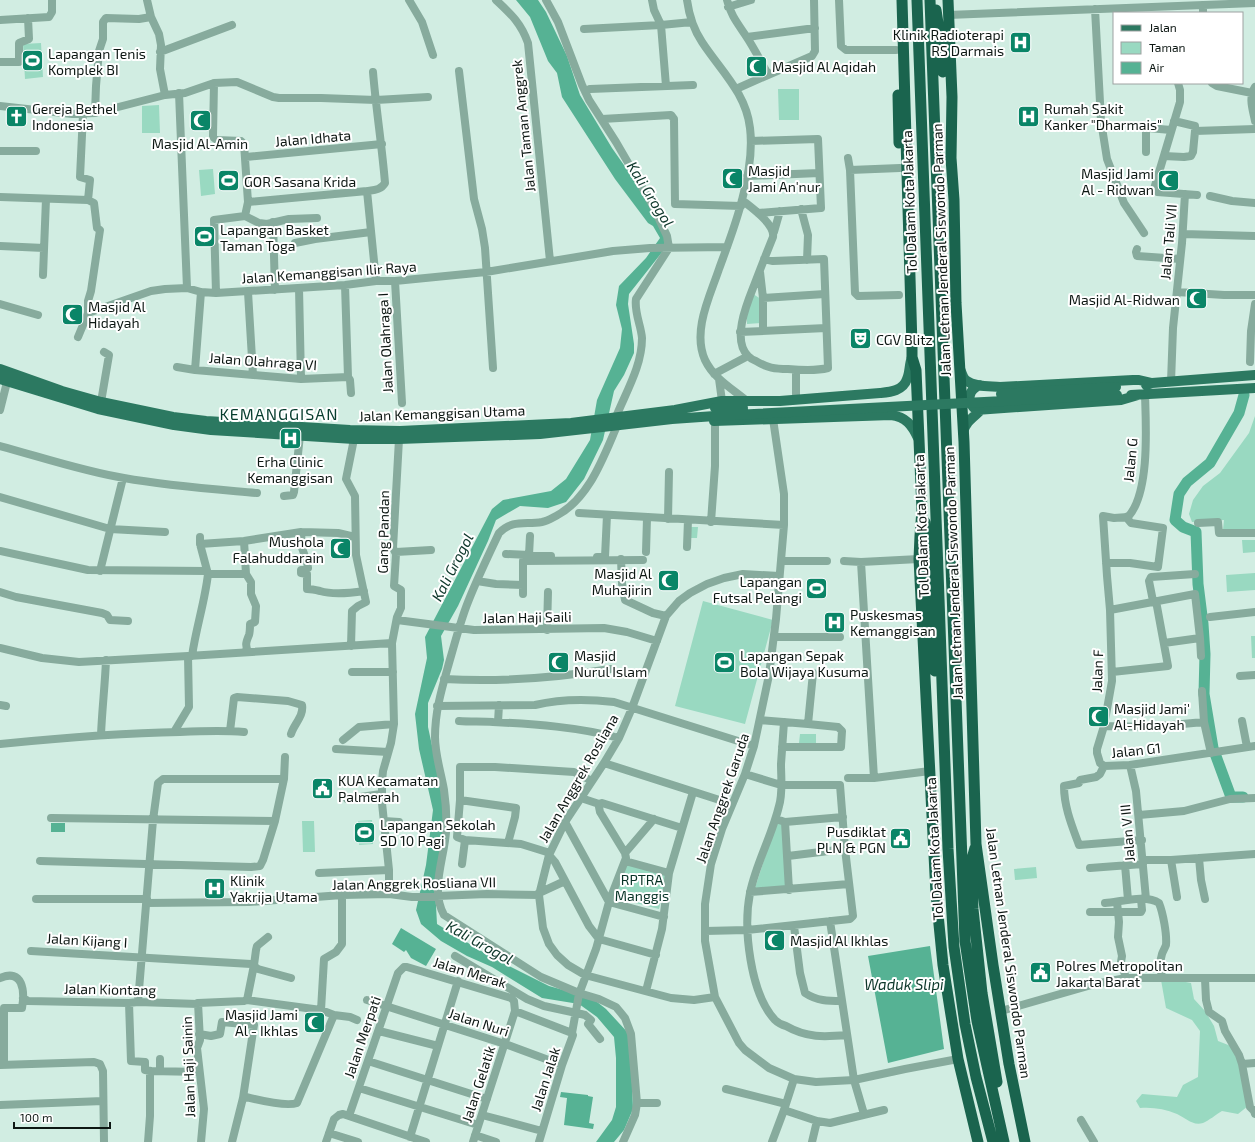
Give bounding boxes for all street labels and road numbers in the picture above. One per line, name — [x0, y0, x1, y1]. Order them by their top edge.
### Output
street label: Jalan Taman Anggrek — [508, 59, 538, 193]
street label: Jalan Letnan Jenderal Siswondo Parman — [928, 123, 954, 377]
street label: Jalan Idhata — [274, 126, 352, 150]
street label: Tol Dalam Kota Jakarta — [898, 130, 920, 274]
street label: Jalan Tali VII — [1156, 203, 1180, 281]
street label: Jalan Kemanggisan Ilir Raya — [241, 257, 417, 287]
street label: Jalan Olahraga I — [374, 292, 396, 394]
street label: Jalan Olahraga VI — [208, 349, 318, 373]
street label: Jalan Kemanggisan Utama — [358, 402, 526, 424]
street label: Jalan G — [1119, 437, 1141, 483]
street label: Jalan Letnan Jenderal Siswondo Parman — [940, 446, 966, 700]
street label: Tol Dalam Kota Jakarta — [910, 454, 932, 598]
street label: Gang Pandan — [374, 490, 392, 574]
street label: Jalan Haji Saili — [482, 608, 572, 626]
street label: Jalan F — [1088, 649, 1106, 693]
street label: Jalan Anggrek Rosliana — [534, 711, 622, 845]
street label: Jalan Anggrek Garuda — [692, 731, 752, 865]
street label: Jalan G1 — [1110, 739, 1162, 761]
street label: Tol Dalam Kota Jakarta — [922, 777, 946, 921]
street label: Jalan V III — [1116, 804, 1138, 862]
street label: Jalan Letnan Jenderal Siswondo Parman — [983, 826, 1035, 1080]
street label: Jalan Anggrek Rosliana VII — [332, 873, 496, 893]
street label: Jalan Kijang I — [46, 929, 128, 951]
street label: Jalan Merak — [431, 953, 509, 991]
street label: Jalan Kiontang — [64, 980, 157, 998]
street label: Jalan Merpati — [340, 994, 384, 1080]
street label: Jalan Nuri — [447, 1004, 511, 1040]
street label: Jalan Haji Sainin — [178, 1016, 198, 1118]
street label: Jalan Gelatik — [458, 1044, 498, 1124]
street label: Jalan Jalak — [527, 1045, 563, 1113]

